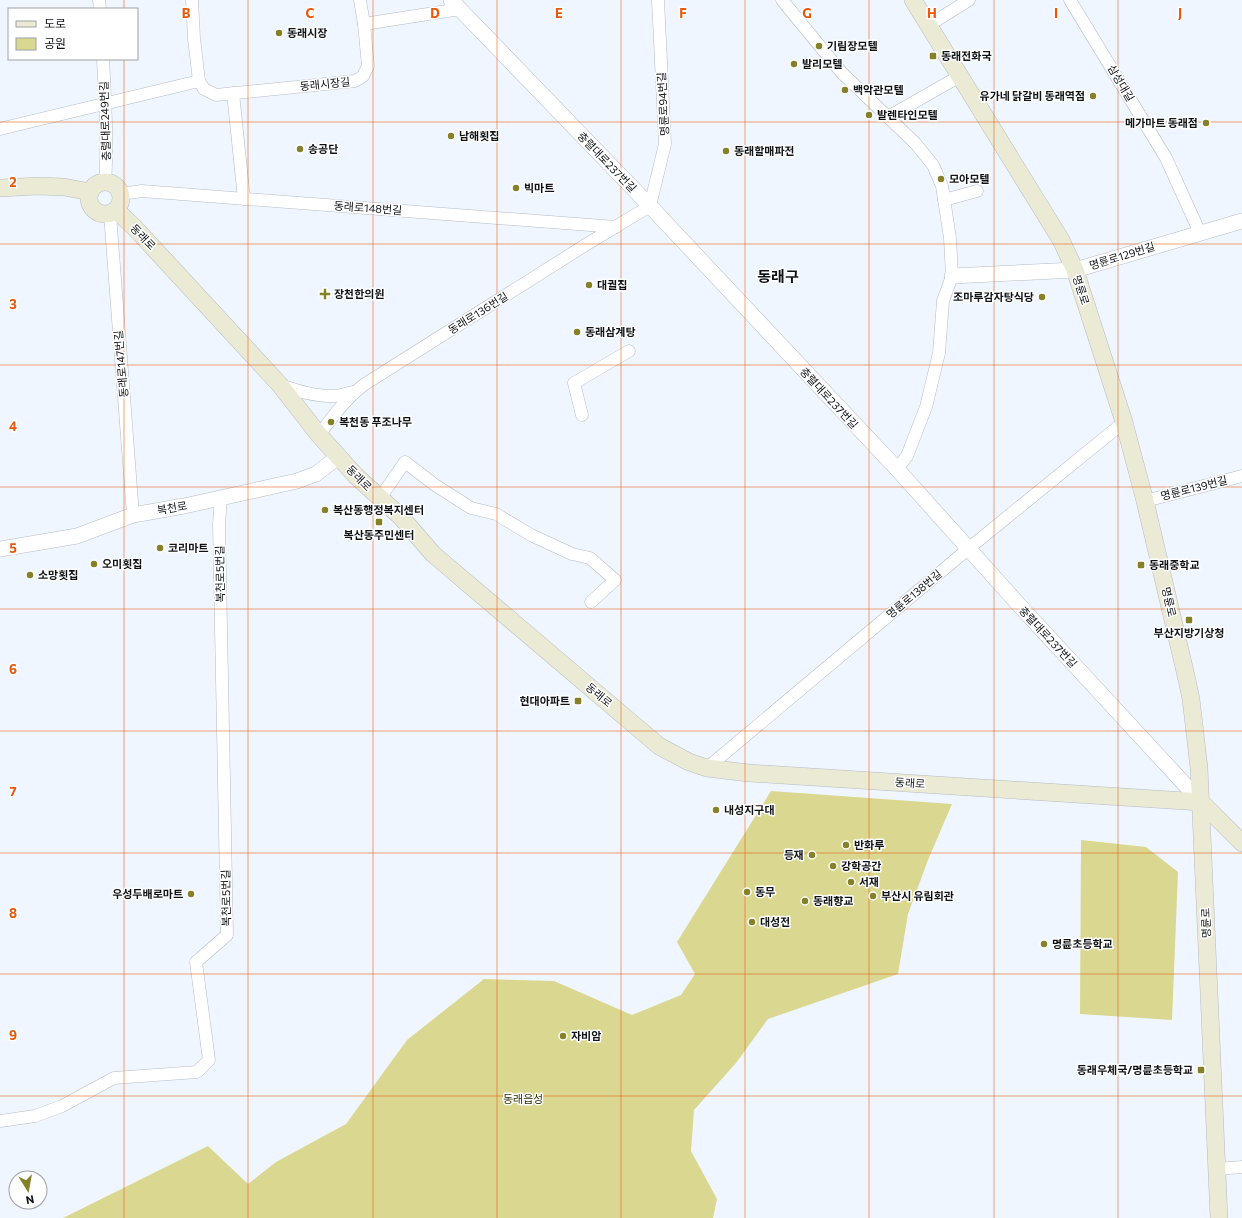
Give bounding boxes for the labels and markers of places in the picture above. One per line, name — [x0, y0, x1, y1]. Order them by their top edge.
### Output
place label: 동래시장 — [287, 26, 327, 39]
marker: 동래시장 — [274, 28, 284, 38]
place label: 기림장모텔 — [827, 39, 878, 52]
marker: 기림장모텔 — [814, 41, 824, 51]
place label: 동래전화국 — [941, 49, 992, 62]
marker: 동래전화국 — [928, 51, 938, 61]
place label: 발리모텔 — [802, 57, 842, 70]
marker: 발리모텔 — [789, 59, 799, 69]
place label: 백악관모텔 — [853, 83, 904, 96]
marker: 백악관모텔 — [840, 85, 850, 95]
place label: 유가네 닭갈비 동래역점 — [980, 89, 1085, 102]
marker: 유가네 닭갈비 동래역점 — [1088, 91, 1098, 101]
place label: 발렌타인모텔 — [877, 108, 938, 121]
marker: 발렌타인모텔 — [864, 110, 874, 120]
place label: 메가마트 동래점 — [1125, 116, 1198, 129]
marker: 메가마트 동래점 — [1201, 118, 1211, 128]
place label: 남해횟집 — [459, 129, 499, 142]
marker: 남해횟집 — [446, 131, 456, 141]
place label: 송공단 — [308, 142, 338, 155]
marker: 송공단 — [295, 144, 305, 154]
place label: 동래할매파전 — [734, 144, 795, 157]
marker: 동래할매파전 — [721, 146, 731, 156]
place label: 모아모텔 — [949, 172, 989, 185]
marker: 모아모텔 — [936, 174, 946, 184]
place label: 빅마트 — [524, 181, 554, 194]
marker: 빅마트 — [511, 183, 521, 193]
place label: 대궐집 — [597, 278, 627, 291]
marker: 대궐집 — [584, 280, 594, 290]
place label: 장천한의원 — [334, 287, 385, 300]
marker: 장천한의원 — [319, 288, 331, 300]
place label: 조마루감자탕식당 — [953, 290, 1034, 303]
marker: 조마루감자탕식당 — [1037, 292, 1047, 302]
place label: 동래삼계탕 — [585, 325, 636, 338]
marker: 동래삼계탕 — [572, 327, 582, 337]
place label: 복천동 푸조나무 — [339, 415, 412, 428]
marker: 복천동 푸조나무 — [326, 417, 336, 427]
place label: 복산동행정복지센터 — [333, 503, 424, 516]
marker: 복산동행정복지센터 — [320, 505, 330, 515]
marker: 복산동주민센터 — [374, 517, 384, 527]
place label: 복산동주민센터 — [344, 528, 414, 541]
place label: 코리마트 — [168, 541, 208, 554]
marker: 코리마트 — [155, 543, 165, 553]
place label: 오미횟집 — [102, 557, 142, 570]
place label: 동래중학교 — [1149, 558, 1200, 571]
marker: 오미횟집 — [89, 559, 99, 569]
marker: 동래중학교 — [1136, 560, 1146, 570]
place label: 소망횟집 — [38, 568, 78, 581]
marker: 소망횟집 — [25, 570, 35, 580]
marker: 부산지방기상청 — [1184, 615, 1194, 625]
place label: 부산지방기상청 — [1154, 626, 1224, 639]
place label: 현대아파트 — [519, 694, 570, 707]
marker: 현대아파트 — [573, 696, 583, 706]
place label: 내성지구대 — [724, 803, 775, 816]
marker: 내성지구대 — [711, 805, 721, 815]
place label: 반화루 — [854, 838, 884, 851]
marker: 반화루 — [841, 840, 851, 850]
place label: 등재 — [784, 848, 804, 861]
marker: 등재 — [807, 850, 817, 860]
place label: 강학공간 — [841, 859, 881, 872]
marker: 강학공간 — [828, 861, 838, 871]
place label: 서재 — [859, 875, 879, 888]
marker: 서재 — [846, 877, 856, 887]
place label: 동무 — [755, 885, 775, 898]
place label: 우성두배로마트 — [112, 887, 183, 900]
marker: 동무 — [742, 887, 752, 897]
marker: 우성두배로마트 — [186, 889, 196, 899]
place label: 부산시 유림회관 — [881, 889, 954, 902]
marker: 부산시 유림회관 — [868, 891, 878, 901]
place label: 동래향교 — [813, 894, 853, 907]
marker: 동래향교 — [800, 896, 810, 906]
place label: 대성전 — [760, 915, 790, 928]
marker: 대성전 — [747, 917, 757, 927]
place label: 명륜초등학교 — [1052, 937, 1113, 950]
marker: 명륜초등학교 — [1039, 939, 1049, 949]
place label: 자비암 — [571, 1029, 601, 1042]
marker: 자비암 — [558, 1031, 568, 1041]
place label: 동래우체국/명륜초등학교 — [1077, 1063, 1193, 1076]
marker: 동래우체국/명륜초등학교 — [1196, 1065, 1206, 1075]

